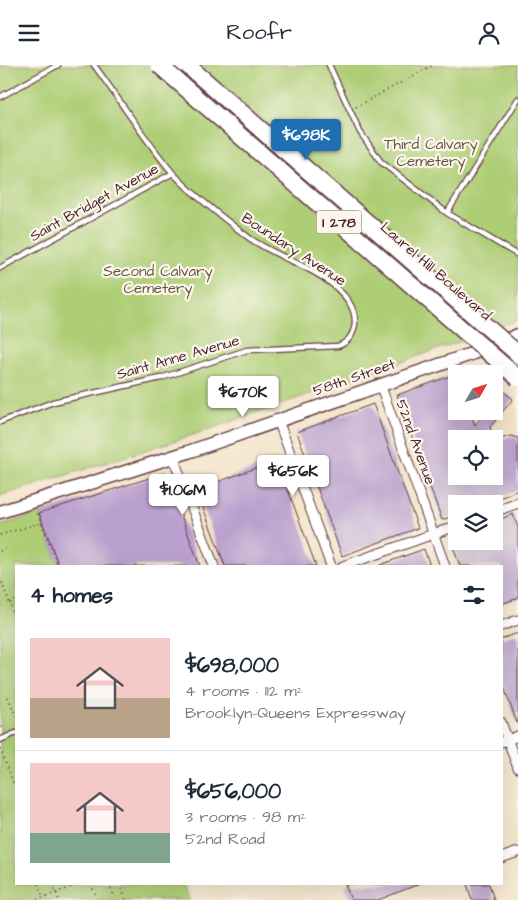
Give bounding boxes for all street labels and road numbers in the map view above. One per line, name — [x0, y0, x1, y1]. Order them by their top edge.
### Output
street label: Saint Bridget Avenue — [26, 158, 163, 248]
street label: Boundary Avenue — [237, 208, 350, 292]
road number: I 278 — [316, 211, 362, 233]
street label: Laurel Hill Boulevard — [376, 217, 496, 326]
street label: Saint Anne Avenue — [114, 330, 242, 385]
street label: 58th Street — [310, 354, 398, 401]
street label: 52nd Avenue — [390, 397, 441, 488]

